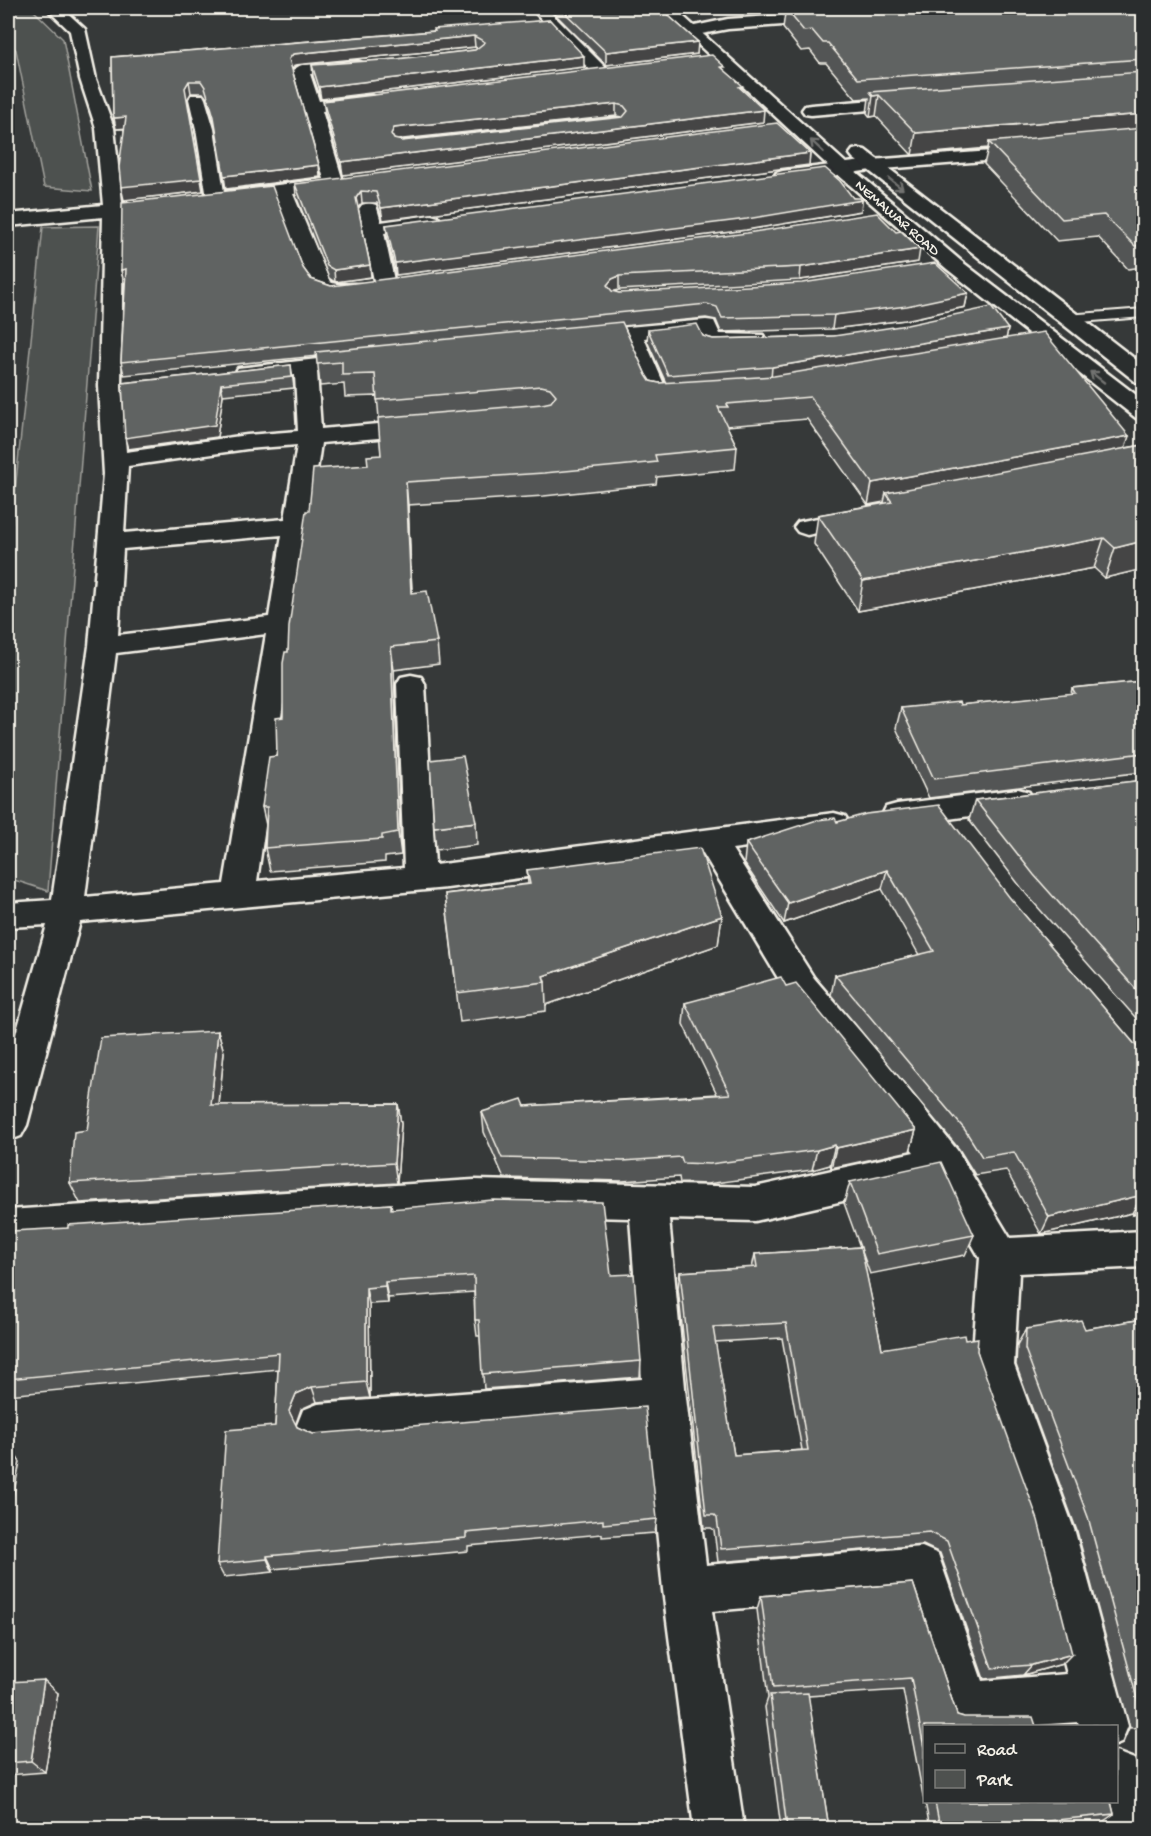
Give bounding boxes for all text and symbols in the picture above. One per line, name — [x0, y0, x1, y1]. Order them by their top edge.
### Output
one-way arrow — [810, 139, 825, 153]
street label: NEMAWAR ROAD — [850, 177, 943, 261]
one-way arrow — [887, 178, 903, 191]
one-way arrow — [1090, 370, 1106, 383]
legend — [923, 1725, 1118, 1803]
text: Road — [977, 1741, 1018, 1762]
text: Park — [976, 1771, 1013, 1792]

